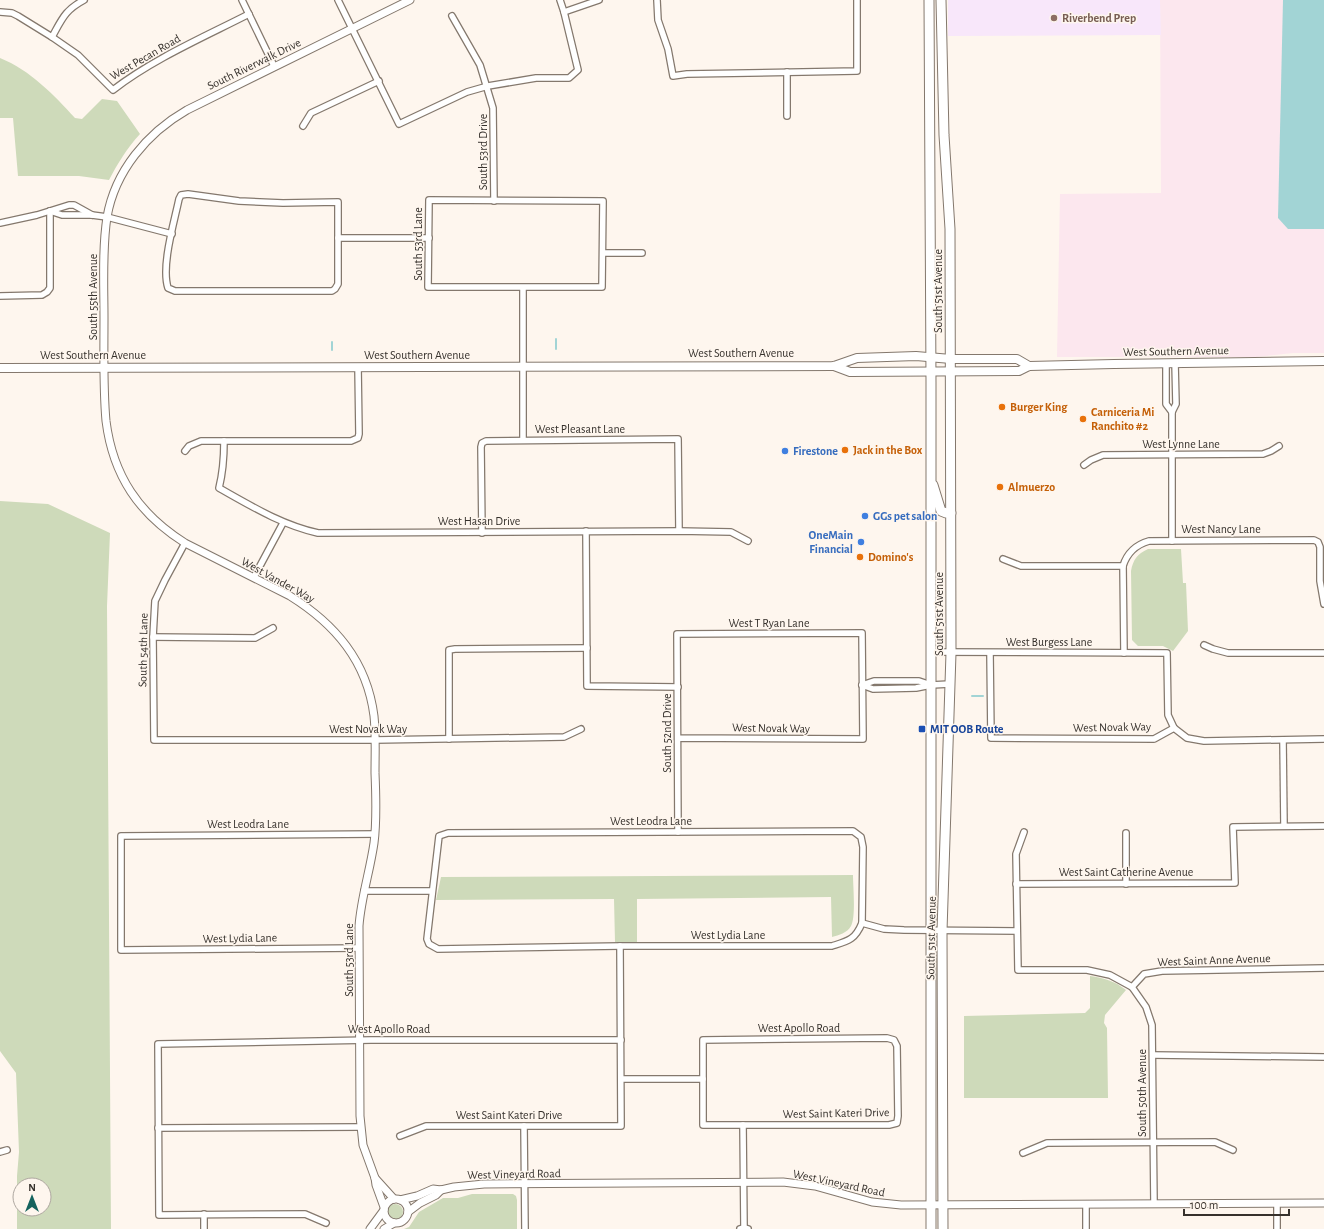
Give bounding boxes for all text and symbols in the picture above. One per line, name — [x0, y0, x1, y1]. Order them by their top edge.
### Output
place label: Riverbend Prep — [1062, 12, 1136, 24]
marker: Riverbend Prep — [1049, 13, 1059, 23]
street label: West Pecan Road — [108, 32, 182, 82]
street label: South Riverwalk Drive — [205, 36, 303, 92]
street label: South 53rd Drive — [477, 114, 489, 190]
street label: South 53rd Lane — [412, 207, 424, 281]
street label: South 51st Avenue — [932, 249, 944, 333]
street label: South 55th Avenue — [87, 254, 99, 340]
street label: West Southern Avenue — [1123, 344, 1229, 358]
street label: West Southern Avenue — [688, 347, 794, 359]
street label: West Southern Avenue — [40, 349, 146, 361]
street label: West Southern Avenue — [364, 349, 470, 361]
place label: Burger King — [1010, 401, 1068, 413]
marker: Burger King — [997, 402, 1007, 412]
place label: Carniceria Mi Ranchito #2 — [1091, 406, 1154, 432]
marker: Carniceria Mi Ranchito #2 — [1078, 414, 1088, 424]
street label: West Pleasant Lane — [535, 423, 625, 435]
street label: West Lynne Lane — [1142, 438, 1220, 451]
place label: Jack in the Box — [853, 444, 923, 456]
place label: Firestone — [793, 445, 838, 457]
marker: Jack in the Box — [840, 445, 850, 455]
marker: Firestone — [780, 446, 790, 456]
place label: Almuerzo — [1008, 481, 1055, 493]
marker: Almuerzo — [995, 482, 1005, 492]
place label: GGs pet salon — [873, 510, 937, 522]
marker: GGs pet salon — [860, 511, 870, 521]
street label: West Hasan Drive — [438, 515, 520, 527]
street label: West Nancy Lane — [1181, 523, 1261, 536]
place label: OneMain Financial — [809, 529, 853, 555]
marker: OneMain Financial — [856, 537, 866, 547]
place label: Domino's — [868, 551, 914, 563]
marker: Domino's — [855, 552, 865, 562]
street label: West Vander Way — [239, 555, 317, 606]
street label: South 51st Avenue — [933, 572, 945, 656]
street label: South 54th Lane — [136, 613, 150, 687]
street label: West T Ryan Lane — [729, 617, 809, 630]
street label: West Burgess Lane — [1006, 636, 1092, 648]
street label: South 52nd Drive — [661, 693, 673, 773]
street label: West Novak Way — [1073, 720, 1151, 735]
street label: West Novak Way — [732, 721, 810, 736]
street label: West Novak Way — [329, 723, 407, 736]
place label: MIT OOB Route — [930, 723, 1004, 735]
marker: MIT OOB Route — [917, 724, 927, 734]
street label: West Leodra Lane — [610, 815, 692, 827]
street label: West Leodra Lane — [207, 818, 289, 830]
street label: West Saint Catherine Avenue — [1059, 866, 1193, 878]
street label: South 51st Avenue — [924, 896, 938, 980]
street label: South 53rd Lane — [343, 923, 355, 997]
street label: West Lydia Lane — [691, 929, 765, 942]
street label: West Lydia Lane — [203, 931, 277, 946]
street label: West Saint Anne Avenue — [1157, 952, 1271, 968]
street label: West Apollo Road — [758, 1022, 840, 1034]
street label: West Apollo Road — [348, 1023, 430, 1035]
street label: South 50th Avenue — [1136, 1049, 1148, 1137]
street label: West Saint Kateri Drive — [783, 1106, 889, 1120]
street label: West Saint Kateri Drive — [456, 1109, 562, 1121]
street label: West Vineyard Road — [467, 1167, 561, 1182]
street label: West Vineyard Road — [792, 1167, 886, 1200]
north arrow — [12, 1177, 52, 1217]
text: N — [28, 1182, 36, 1193]
scale bar — [1184, 1191, 1289, 1217]
text: 100 m — [1190, 1199, 1218, 1211]

